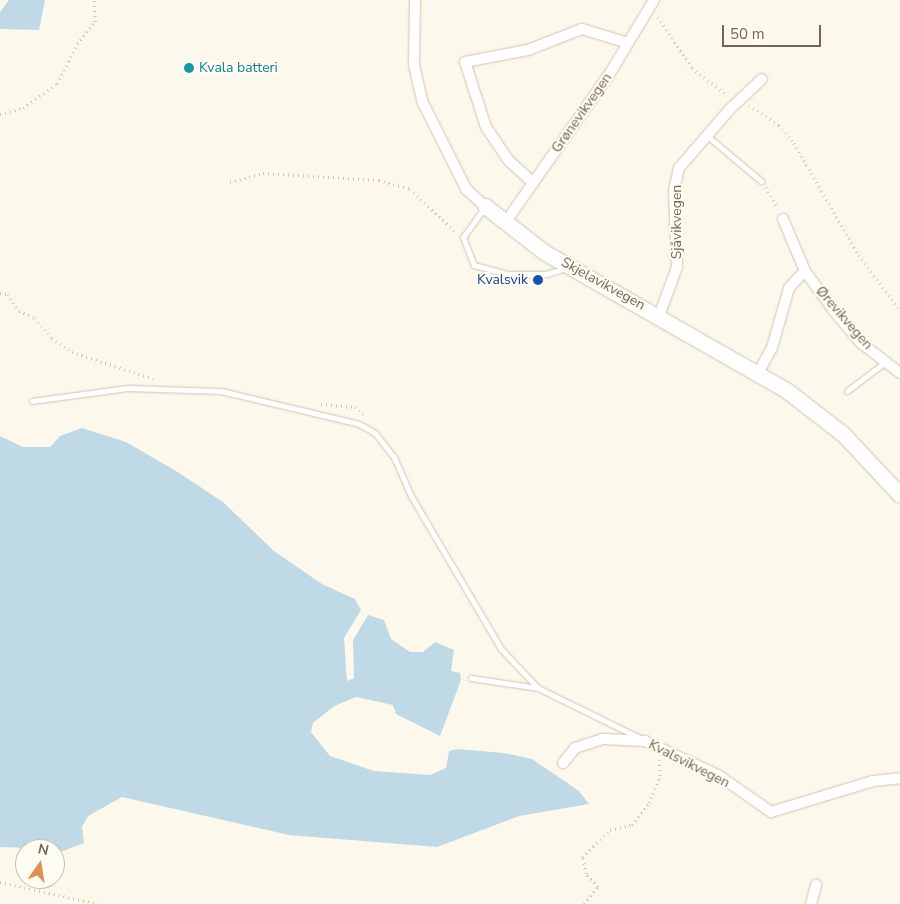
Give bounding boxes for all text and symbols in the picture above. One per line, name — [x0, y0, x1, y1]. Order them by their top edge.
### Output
scale bar — [725, 15, 824, 47]
text: 50 m — [730, 24, 765, 44]
place label: Kvala batteri — [199, 60, 278, 76]
marker: Kvala batteri — [183, 62, 195, 74]
street label: Grønevikvegen — [548, 70, 616, 156]
street label: Sjåvikvegen — [669, 185, 685, 259]
street label: Skjelavikvegen — [558, 254, 648, 314]
place label: Kvalsvik — [477, 272, 528, 288]
marker: Kvalsvik — [532, 274, 544, 286]
street label: Ørevikvegen — [812, 283, 876, 353]
street label: Kvalsvikvegen — [646, 736, 732, 792]
north arrow — [15, 839, 65, 889]
text: N — [36, 839, 50, 860]

